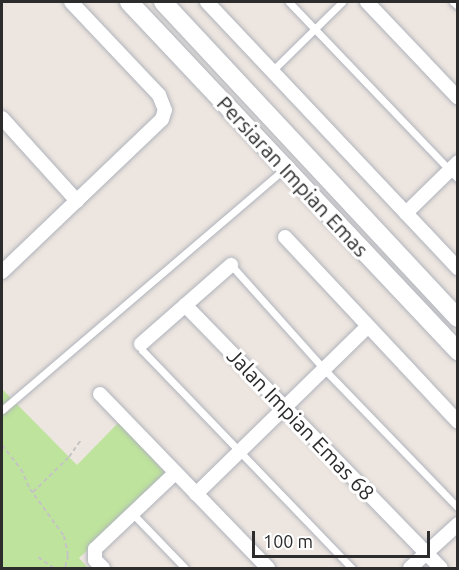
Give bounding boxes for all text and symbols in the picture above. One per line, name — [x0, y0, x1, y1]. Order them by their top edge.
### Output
street label: Persiaran Impian Emas — [212, 90, 374, 262]
street label: Jalan Impian Emas 68 — [222, 343, 380, 505]
scale bar — [255, 519, 434, 557]
text: 100 m — [263, 531, 313, 551]

